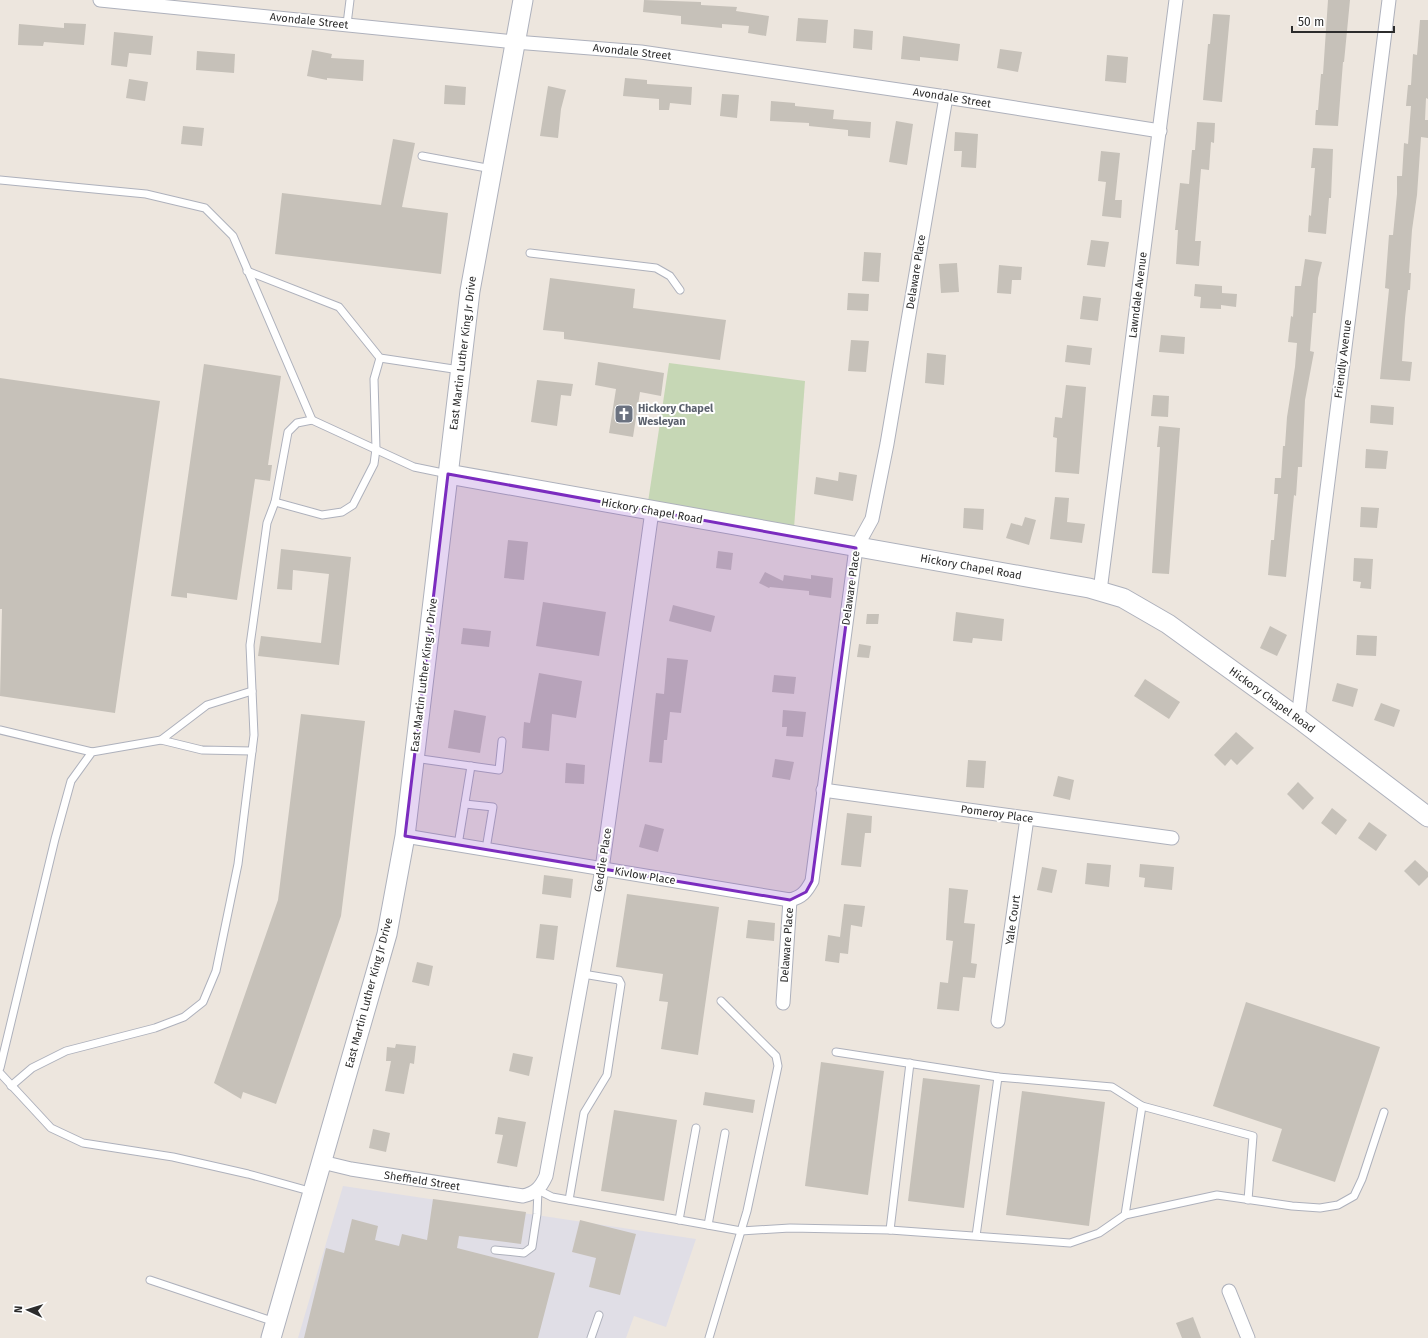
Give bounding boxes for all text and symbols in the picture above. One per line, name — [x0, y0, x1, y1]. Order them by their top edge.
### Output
scale bar — [1292, 8, 1394, 34]
street label: Avondale Street — [269, 10, 349, 32]
text: 50 m — [1298, 15, 1324, 29]
street label: Avondale Street — [592, 41, 672, 63]
street label: Avondale Street — [912, 85, 992, 111]
street label: Delaware Place — [904, 234, 928, 310]
street label: Lawndale Avenue — [1126, 251, 1150, 339]
street label: East Martin Luther King Jr Drive — [447, 275, 479, 431]
street label: Friendly Avenue — [1332, 319, 1354, 399]
place label: Hickory Chapel Wesleyan — [638, 402, 714, 428]
church icon: Hickory Chapel Wesleyan — [613, 403, 635, 425]
street label: Hickory Chapel Road — [600, 496, 704, 526]
street label: Delaware Place — [839, 550, 863, 626]
street label: Hickory Chapel Road — [919, 552, 1023, 582]
street label: East Martin Luther King Jr Drive — [408, 597, 440, 753]
street label: Hickory Chapel Road — [1227, 665, 1317, 735]
street label: Pomeroy Place — [960, 802, 1034, 826]
street label: Geddie Place — [592, 827, 614, 893]
street label: Kivlow Place — [613, 865, 677, 887]
street label: Yale Court — [1003, 894, 1023, 946]
street label: Delaware Place — [778, 907, 796, 983]
street label: East Martin Luther King Jr Drive — [343, 916, 395, 1070]
street label: Sheffield Street — [383, 1169, 461, 1193]
north arrow — [8, 1290, 48, 1330]
text: N — [12, 1305, 25, 1313]

